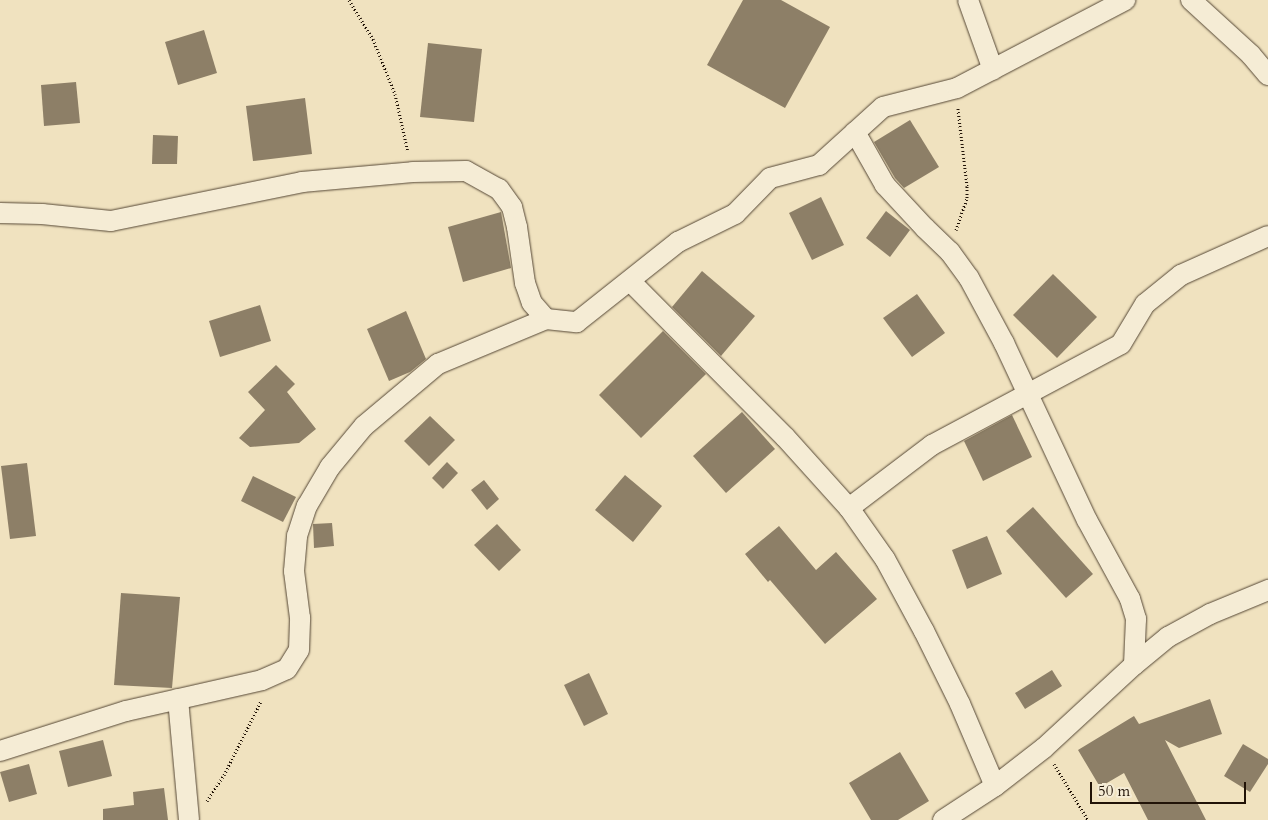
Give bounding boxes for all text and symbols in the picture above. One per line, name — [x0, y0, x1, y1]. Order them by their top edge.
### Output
scale bar — [1093, 772, 1249, 804]
text: 50 m — [1098, 781, 1130, 801]

